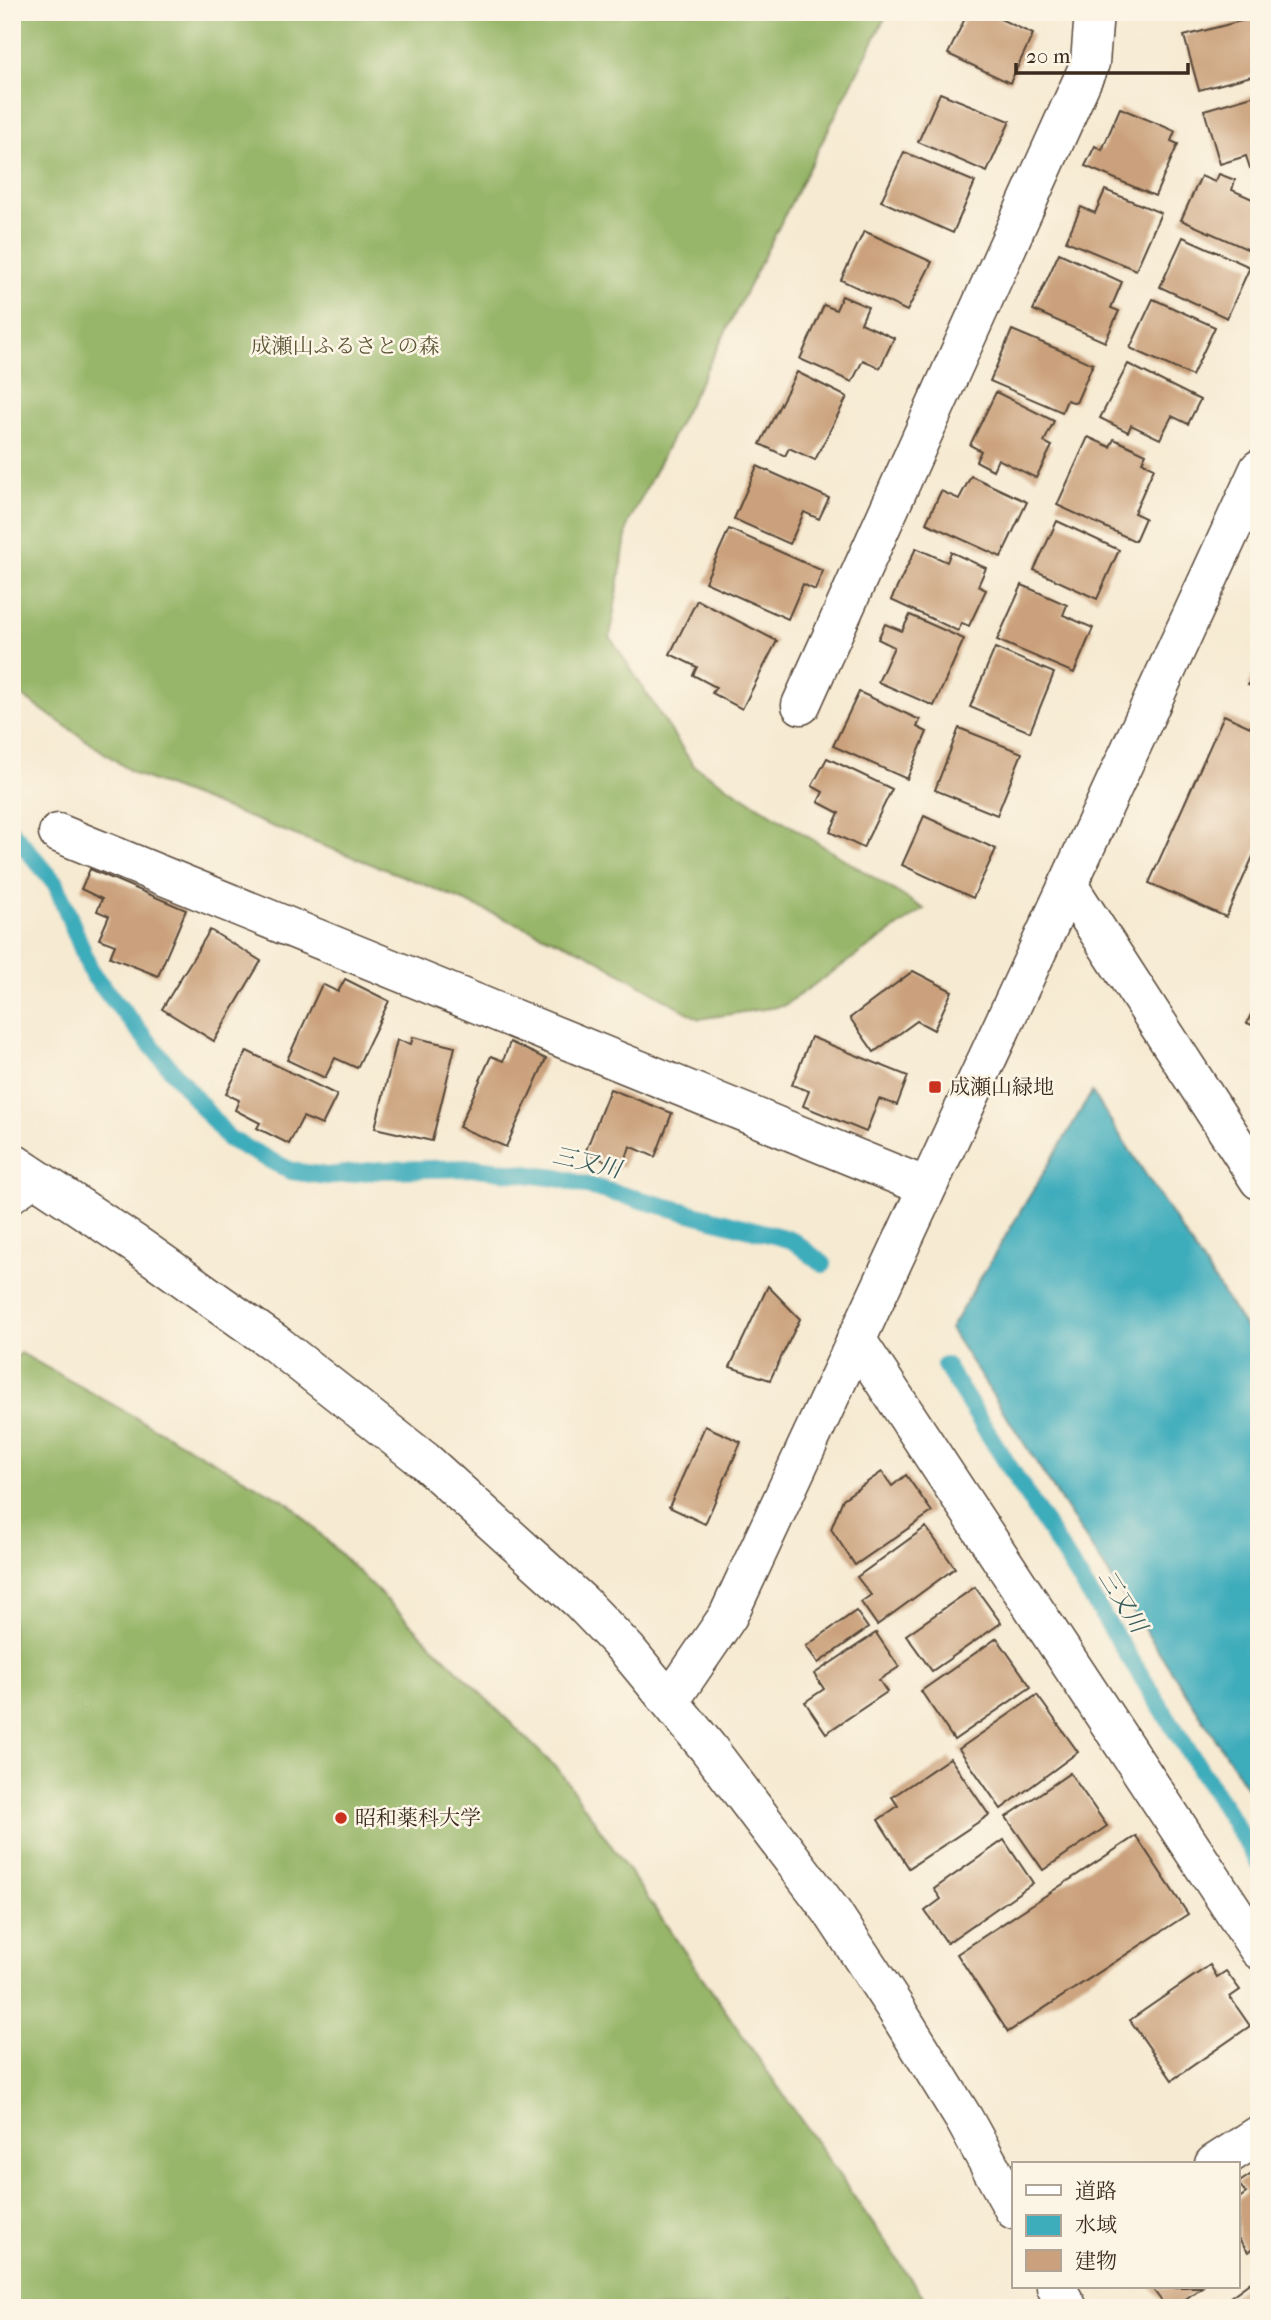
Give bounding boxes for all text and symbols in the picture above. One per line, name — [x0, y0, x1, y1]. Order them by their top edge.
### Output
scale bar — [1016, 32, 1187, 76]
text: 20 m — [1026, 44, 1071, 68]
park label: 成瀬山ふるさとの森 — [251, 334, 440, 358]
place label: 成瀬山緑地 — [949, 1075, 1054, 1099]
marker: 成瀬山緑地 — [927, 1079, 943, 1095]
water label: 三又川 — [550, 1142, 626, 1184]
water label: 三又川 — [1093, 1565, 1154, 1640]
place label: 昭和薬科大学 — [355, 1806, 481, 1830]
marker: 昭和薬科大学 — [333, 1810, 349, 1826]
legend — [1012, 2162, 1240, 2288]
text: 道路 — [1075, 2179, 1117, 2203]
text: 水域 — [1075, 2213, 1117, 2237]
text: 建物 — [1075, 2249, 1117, 2273]

